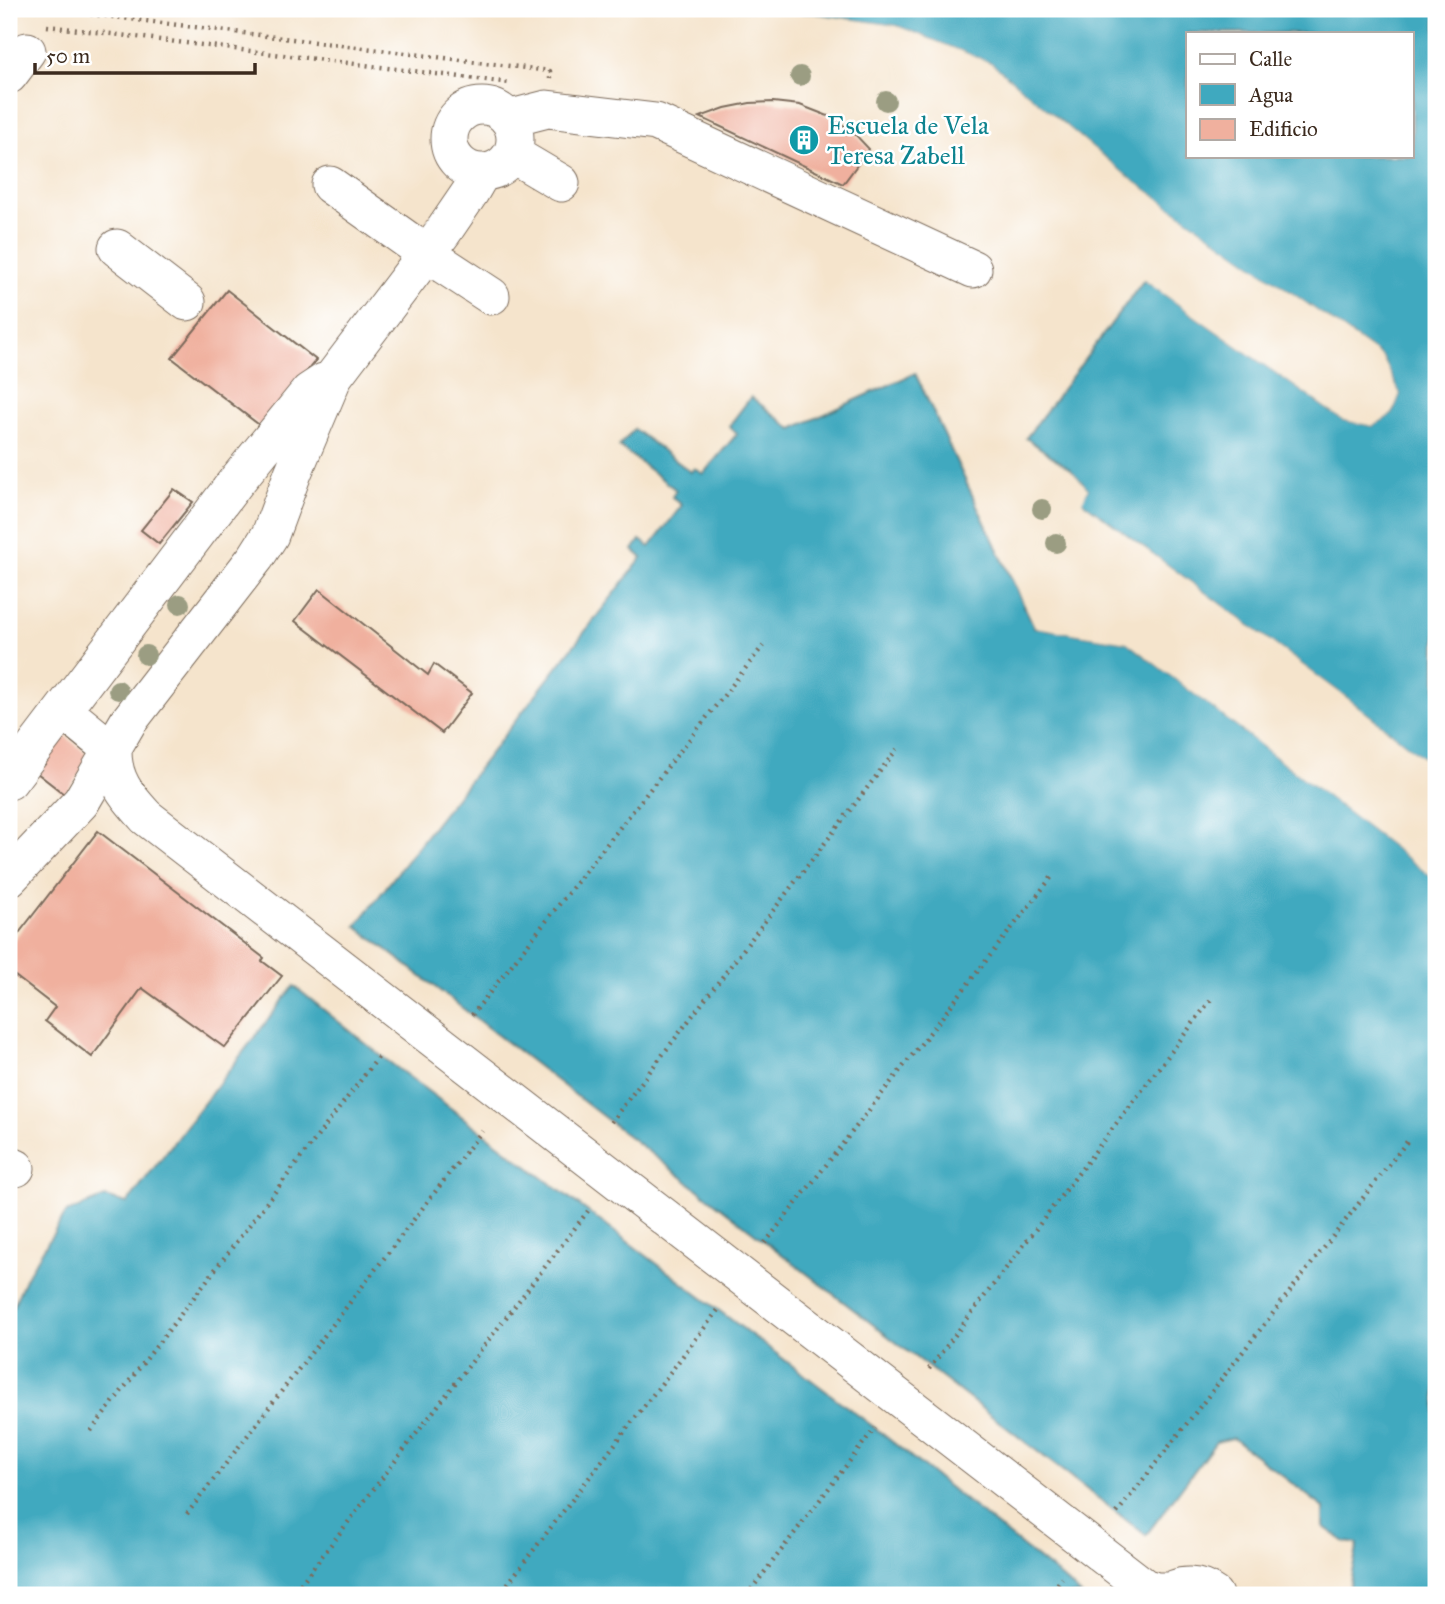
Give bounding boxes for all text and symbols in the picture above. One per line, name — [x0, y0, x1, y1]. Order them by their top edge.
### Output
scale bar — [35, 32, 256, 76]
legend — [1186, 32, 1414, 158]
text: 50 m — [46, 43, 91, 69]
text: Calle — [1249, 46, 1292, 72]
text: Agua — [1248, 82, 1293, 108]
place label: Escuela de Vela Teresa Zabell — [827, 109, 989, 171]
text: Edificio — [1249, 116, 1318, 142]
building icon: Escuela de Vela Teresa Zabell — [787, 123, 821, 157]

